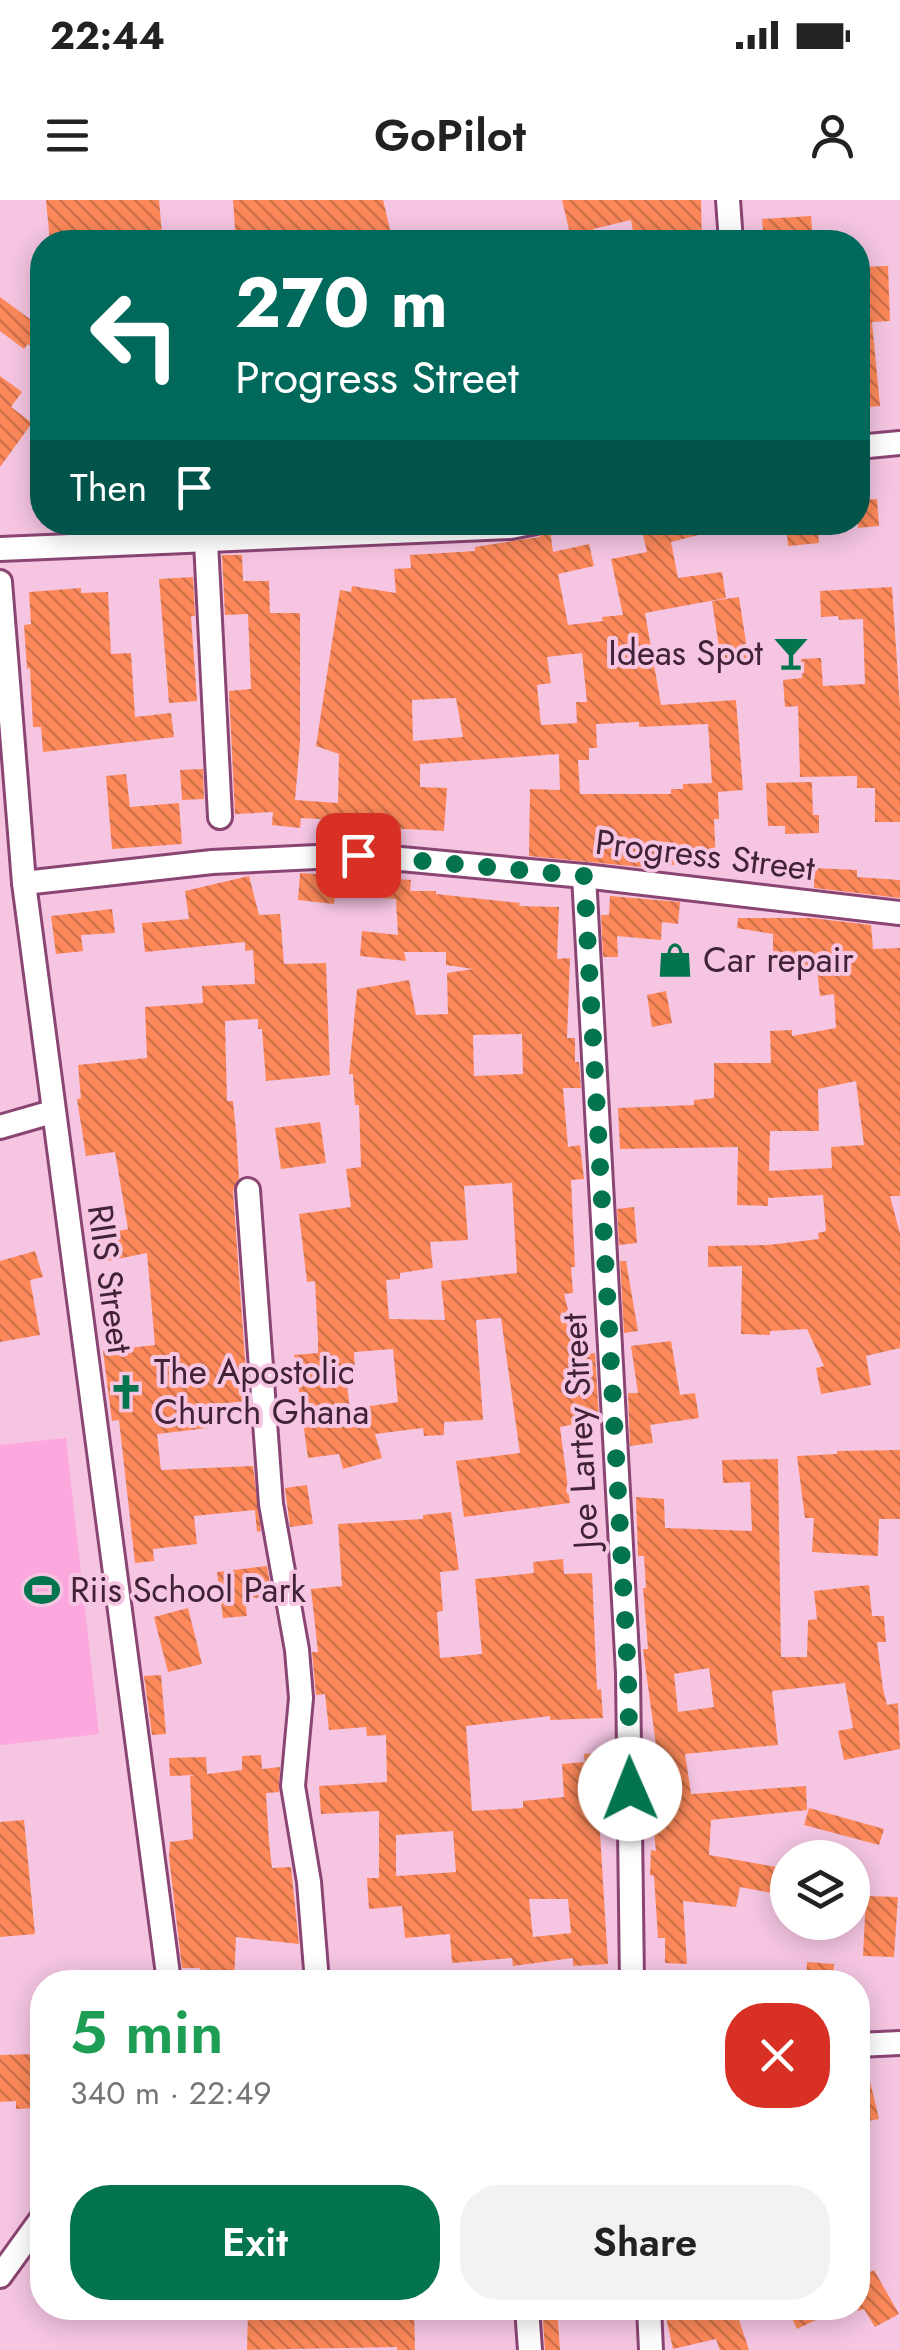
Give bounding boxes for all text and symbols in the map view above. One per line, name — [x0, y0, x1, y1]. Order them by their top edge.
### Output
text: 22:44 — [50, 8, 165, 63]
text: GoPilot — [374, 103, 526, 168]
icon: menu — [40, 108, 95, 163]
icon: person — [805, 108, 860, 163]
text: 270 m — [235, 252, 448, 353]
icon: left — [70, 270, 200, 400]
text: Progress Street — [235, 345, 519, 410]
text: Then — [70, 460, 147, 515]
icon: arrive — [167, 460, 222, 515]
place label: Ideas Spot — [608, 628, 764, 678]
bar icon: Ideas Spot — [772, 634, 810, 672]
pin — [316, 813, 401, 898]
street label: Progress Street — [592, 817, 818, 893]
icon: arrive — [331, 828, 386, 883]
place label: Car repair — [703, 935, 854, 985]
shop icon: Car repair — [656, 941, 694, 979]
street label: RIIS Street — [75, 1201, 145, 1357]
street label: Joe Lartey Street — [549, 1311, 611, 1554]
place label: The Apostolic Church Ghana — [154, 1347, 369, 1437]
church icon: The Apostolic Church Ghana — [107, 1373, 145, 1411]
place label: Riis School Park — [70, 1565, 306, 1615]
sports icon: Riis School Park — [23, 1571, 61, 1609]
position arrow — [578, 1737, 682, 1841]
map controls — [770, 1840, 870, 1940]
button: layers — [770, 1840, 870, 1940]
text: 5 min — [70, 1989, 223, 2076]
button: close — [725, 2003, 830, 2108]
text: 340 m · 22:49 — [70, 2070, 272, 2116]
button: Exit — [70, 2185, 440, 2300]
button: Share — [460, 2185, 830, 2300]

